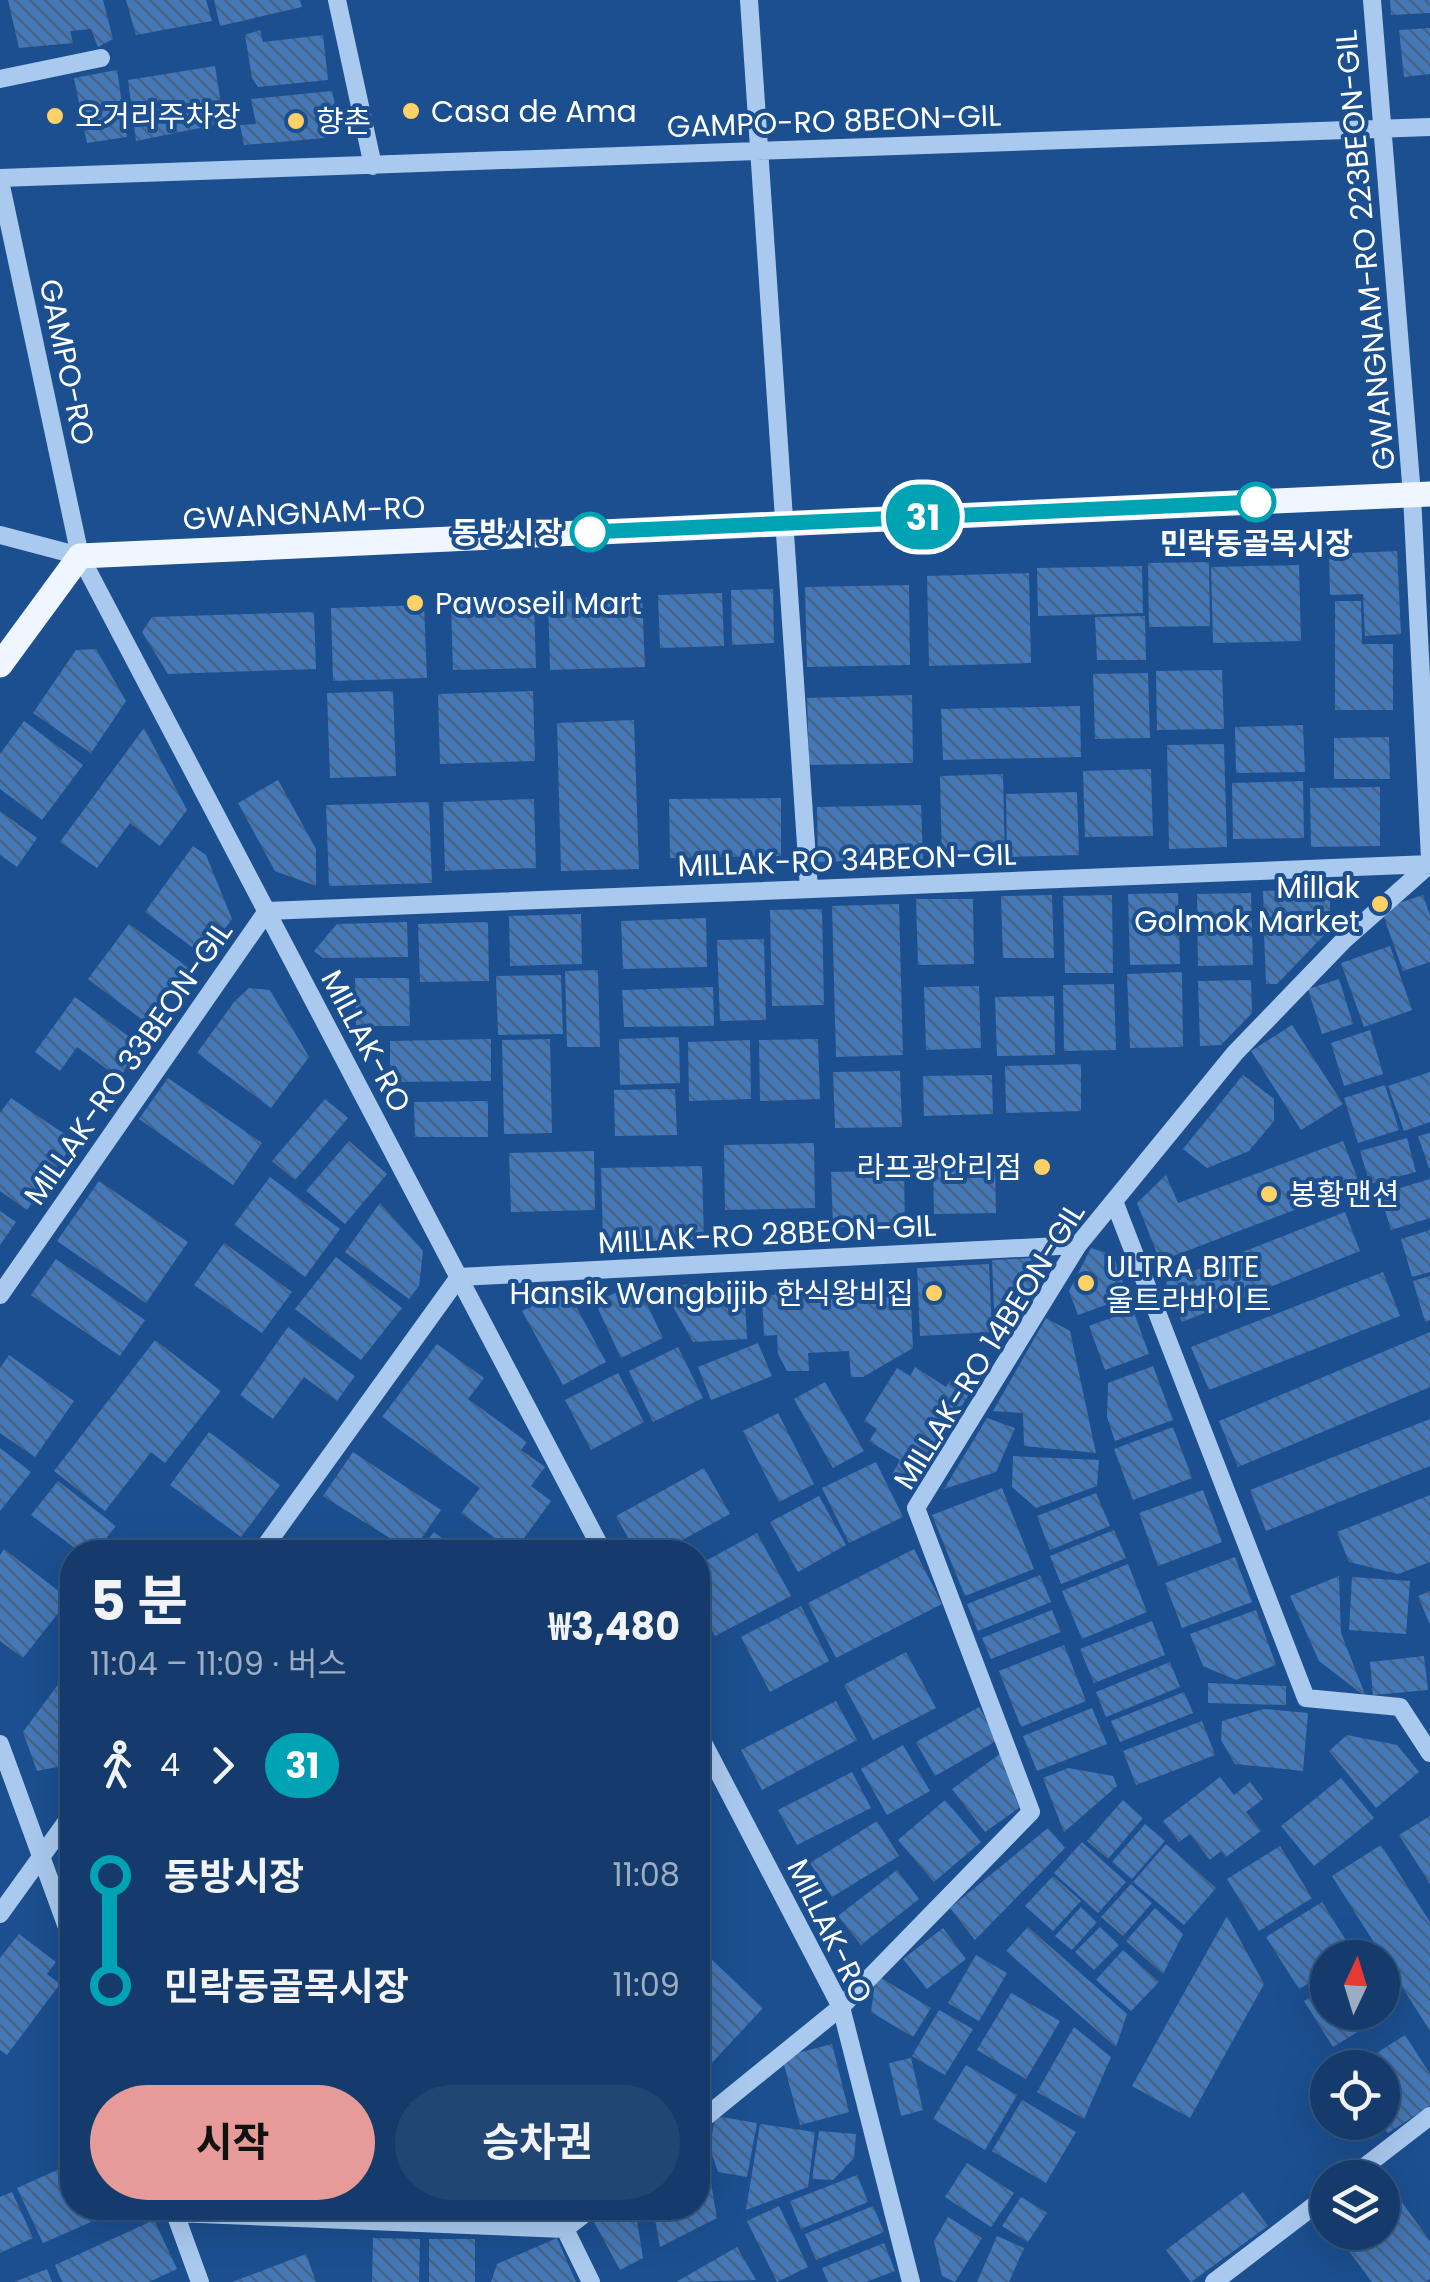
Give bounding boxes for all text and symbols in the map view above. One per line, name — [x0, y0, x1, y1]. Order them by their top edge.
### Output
street label: GWANGNAM-RO 223BEON-GIL — [1324, 28, 1406, 472]
place label: Casa de Ama — [431, 90, 637, 133]
street label: GAMPO-RO 8BEON-GIL — [666, 94, 1002, 148]
place label: 오거리주차장 — [75, 95, 241, 138]
place label: 향촌 — [316, 100, 371, 143]
marker: Casa de Ama — [400, 100, 422, 122]
marker: 오거리주차장 — [44, 105, 66, 127]
marker: 향촌 — [285, 110, 307, 132]
street label: GAMPO-RO — [28, 275, 106, 449]
marker: 민락동골목시장 — [1237, 483, 1275, 521]
line badge: 31 — [878, 484, 968, 550]
street label: GWANGNAM-RO — [182, 485, 426, 541]
text: 31 — [906, 493, 940, 542]
place label: 동방시장 — [452, 511, 562, 554]
marker: 동방시장 — [571, 513, 609, 551]
place label: 민락동골목시장 — [1159, 522, 1353, 565]
place label: Pawoseil Mart — [435, 582, 642, 625]
marker: Pawoseil Mart — [404, 592, 426, 614]
street label: MILLAK-RO 34BEON-GIL — [677, 833, 1017, 887]
place label: Millak Golmok Market — [1134, 866, 1361, 943]
marker: Millak Golmok Market — [1369, 893, 1391, 915]
street label: MILLAK-RO 33BEON-GIL — [14, 912, 242, 1214]
street label: MILLAK-RO — [310, 962, 422, 1120]
place label: 라프광안리점 — [856, 1146, 1022, 1189]
marker: 라프광안리점 — [1031, 1156, 1053, 1178]
place label: 봉황맨션 — [1289, 1173, 1399, 1216]
marker: 봉황맨션 — [1258, 1183, 1280, 1205]
street label: MILLAK-RO 14BEON-GIL — [883, 1194, 1095, 1498]
street label: MILLAK-RO 28BEON-GIL — [597, 1204, 937, 1264]
place label: ULTRA BITE 울트라바이트 — [1106, 1245, 1272, 1322]
place label: Hansik Wangbijib 한식왕비집 — [509, 1272, 914, 1315]
marker: ULTRA BITE 울트라바이트 — [1075, 1272, 1097, 1294]
marker: Hansik Wangbijib 한식왕비집 — [923, 1282, 945, 1304]
text: 5 분 — [90, 1562, 188, 1639]
text: ₩3,480 — [549, 1600, 680, 1653]
text: 11:04 – 11:09 · 버스 — [90, 1641, 347, 1686]
icon: walk — [90, 1738, 145, 1793]
icon: forward — [195, 1738, 250, 1793]
text: 31 — [285, 1741, 319, 1790]
text: 4 — [160, 1742, 180, 1787]
text: 동방시장 — [164, 1850, 304, 1903]
text: 11:08 — [612, 1852, 680, 1897]
street label: MILLAK-RO — [777, 1852, 883, 2010]
north arrow — [1310, 1940, 1400, 2030]
map controls — [1310, 1940, 1400, 2250]
text: 민락동골목시장 — [164, 1960, 409, 2013]
text: 11:09 — [612, 1962, 680, 2007]
button: locate — [1310, 2050, 1400, 2140]
button: 시작 — [90, 2085, 375, 2200]
button: 승차권 — [395, 2085, 680, 2200]
button: layers — [1310, 2160, 1400, 2250]

